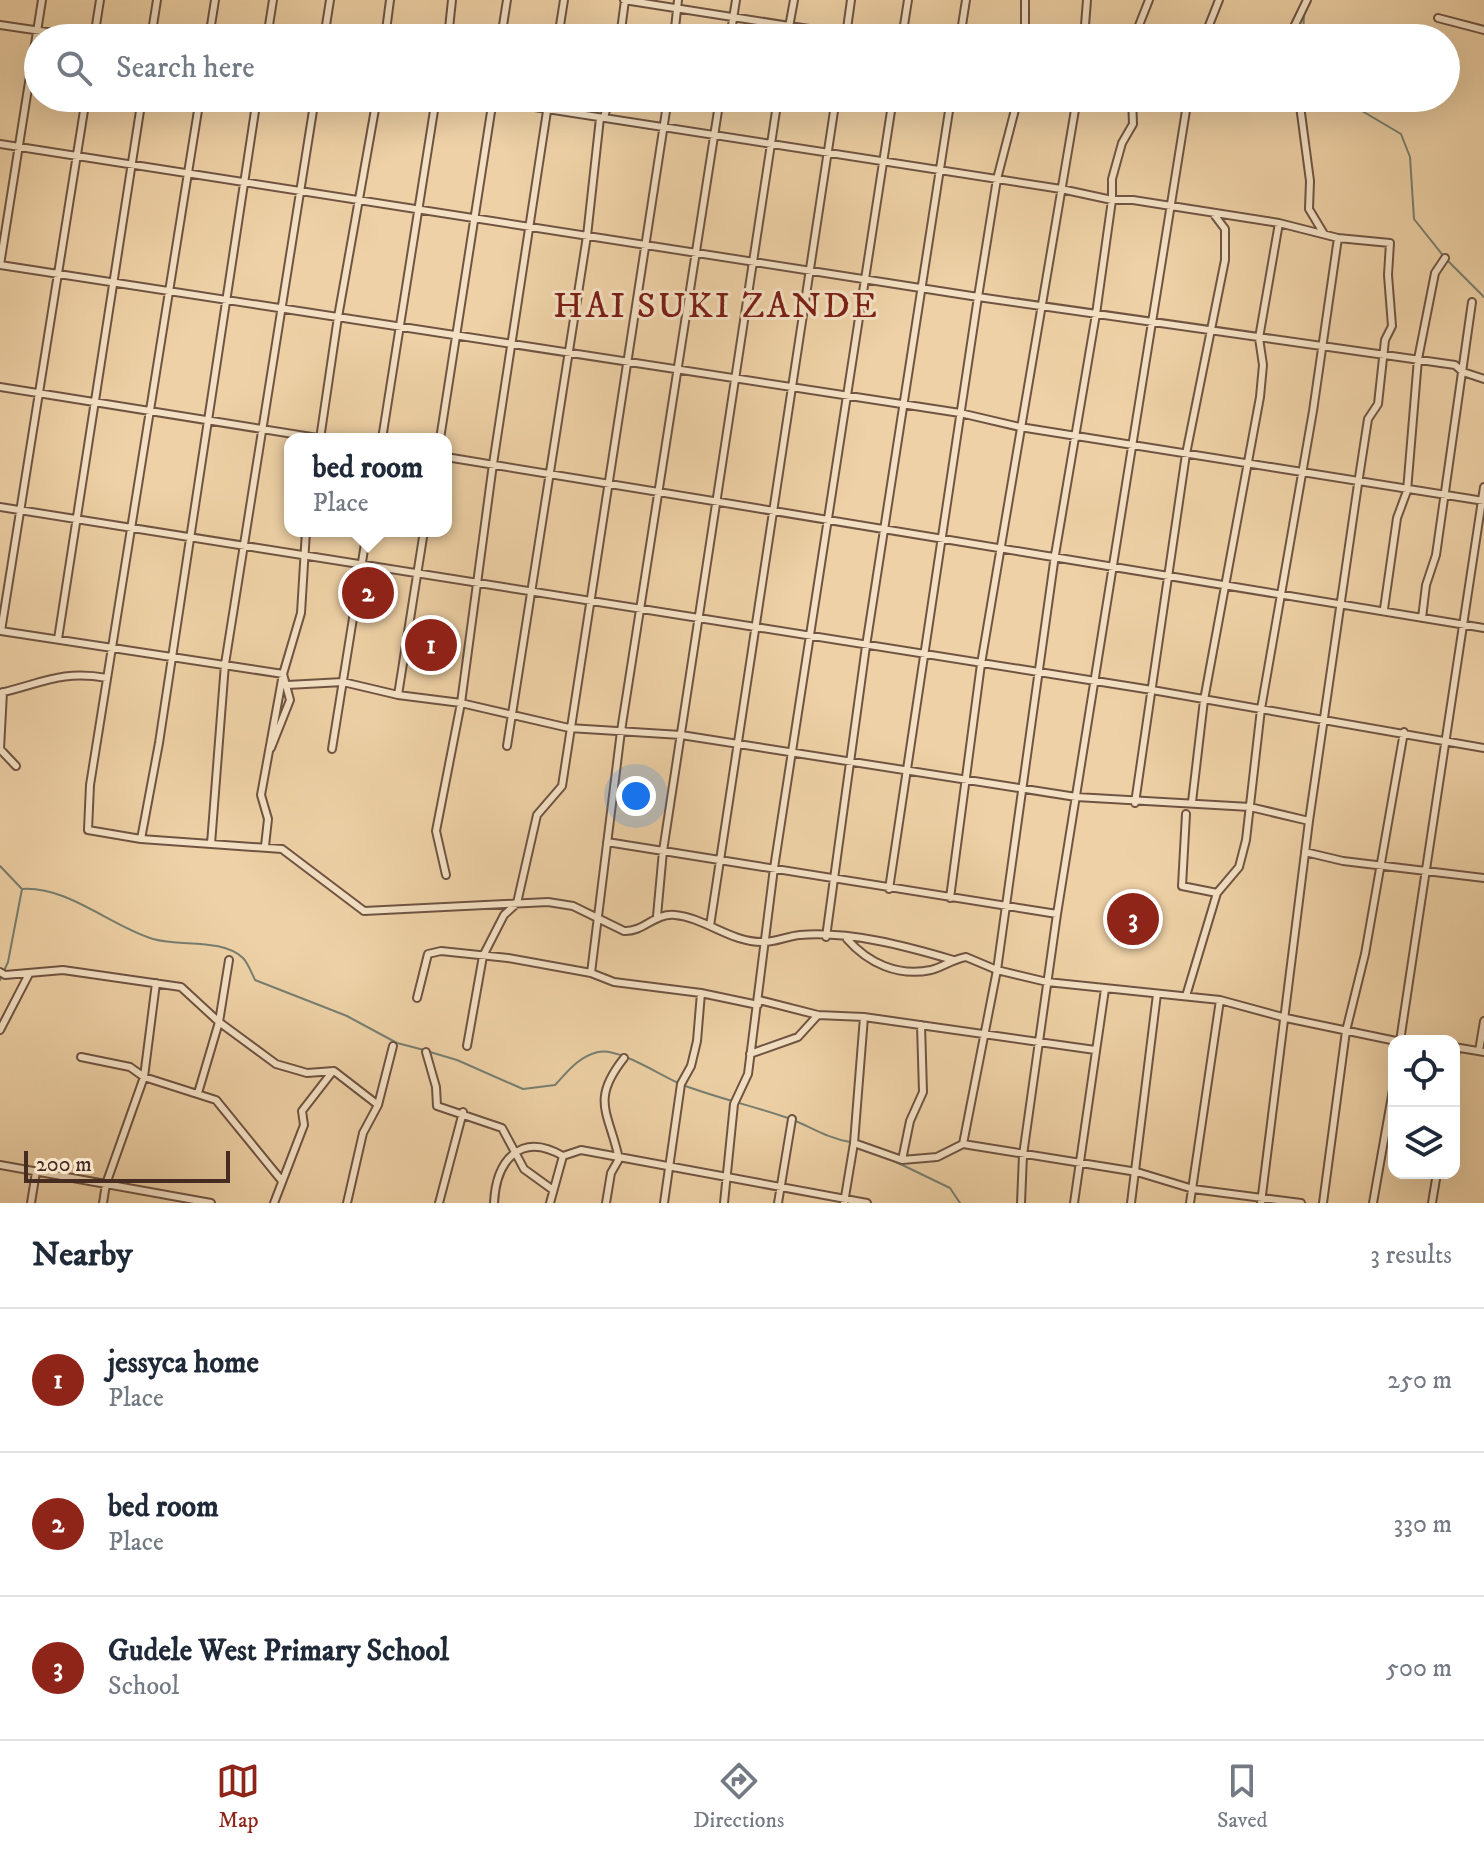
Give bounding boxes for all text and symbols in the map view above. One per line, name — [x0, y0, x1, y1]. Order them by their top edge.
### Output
search box — [24, 24, 1460, 112]
icon: search — [52, 46, 96, 90]
text: Search here — [116, 50, 255, 87]
district label: HAI SUKI ZANDE — [553, 284, 879, 329]
popup — [284, 433, 452, 537]
text: bed room — [313, 450, 423, 487]
text: Place — [313, 487, 368, 520]
pin: 2 — [342, 563, 394, 623]
pin: 1 — [405, 615, 457, 675]
your location — [616, 776, 656, 816]
pin: 3 — [1107, 889, 1159, 949]
map controls — [1388, 1035, 1460, 1179]
button: locate — [1388, 1035, 1460, 1107]
button: layers — [1388, 1107, 1460, 1179]
scale bar — [24, 1147, 230, 1183]
text: 200 m — [36, 1151, 92, 1178]
text: Nearby — [32, 1234, 133, 1276]
text: 3 results — [1370, 1239, 1452, 1272]
text: jessyca home — [108, 1345, 259, 1382]
text: 1 — [53, 1364, 63, 1397]
text: 250 m — [1387, 1364, 1452, 1397]
text: Place — [108, 1382, 164, 1415]
text: bed room — [108, 1489, 219, 1526]
text: 2 — [52, 1508, 64, 1541]
text: 330 m — [1394, 1508, 1452, 1541]
text: Place — [108, 1526, 164, 1559]
text: Gudele West Primary School — [108, 1633, 449, 1670]
text: 3 — [53, 1652, 63, 1685]
text: 500 m — [1386, 1652, 1452, 1685]
text: School — [108, 1670, 179, 1703]
tab: Map — [216, 1759, 260, 1834]
tab: Directions — [693, 1759, 784, 1834]
tab: Saved — [1217, 1759, 1268, 1834]

